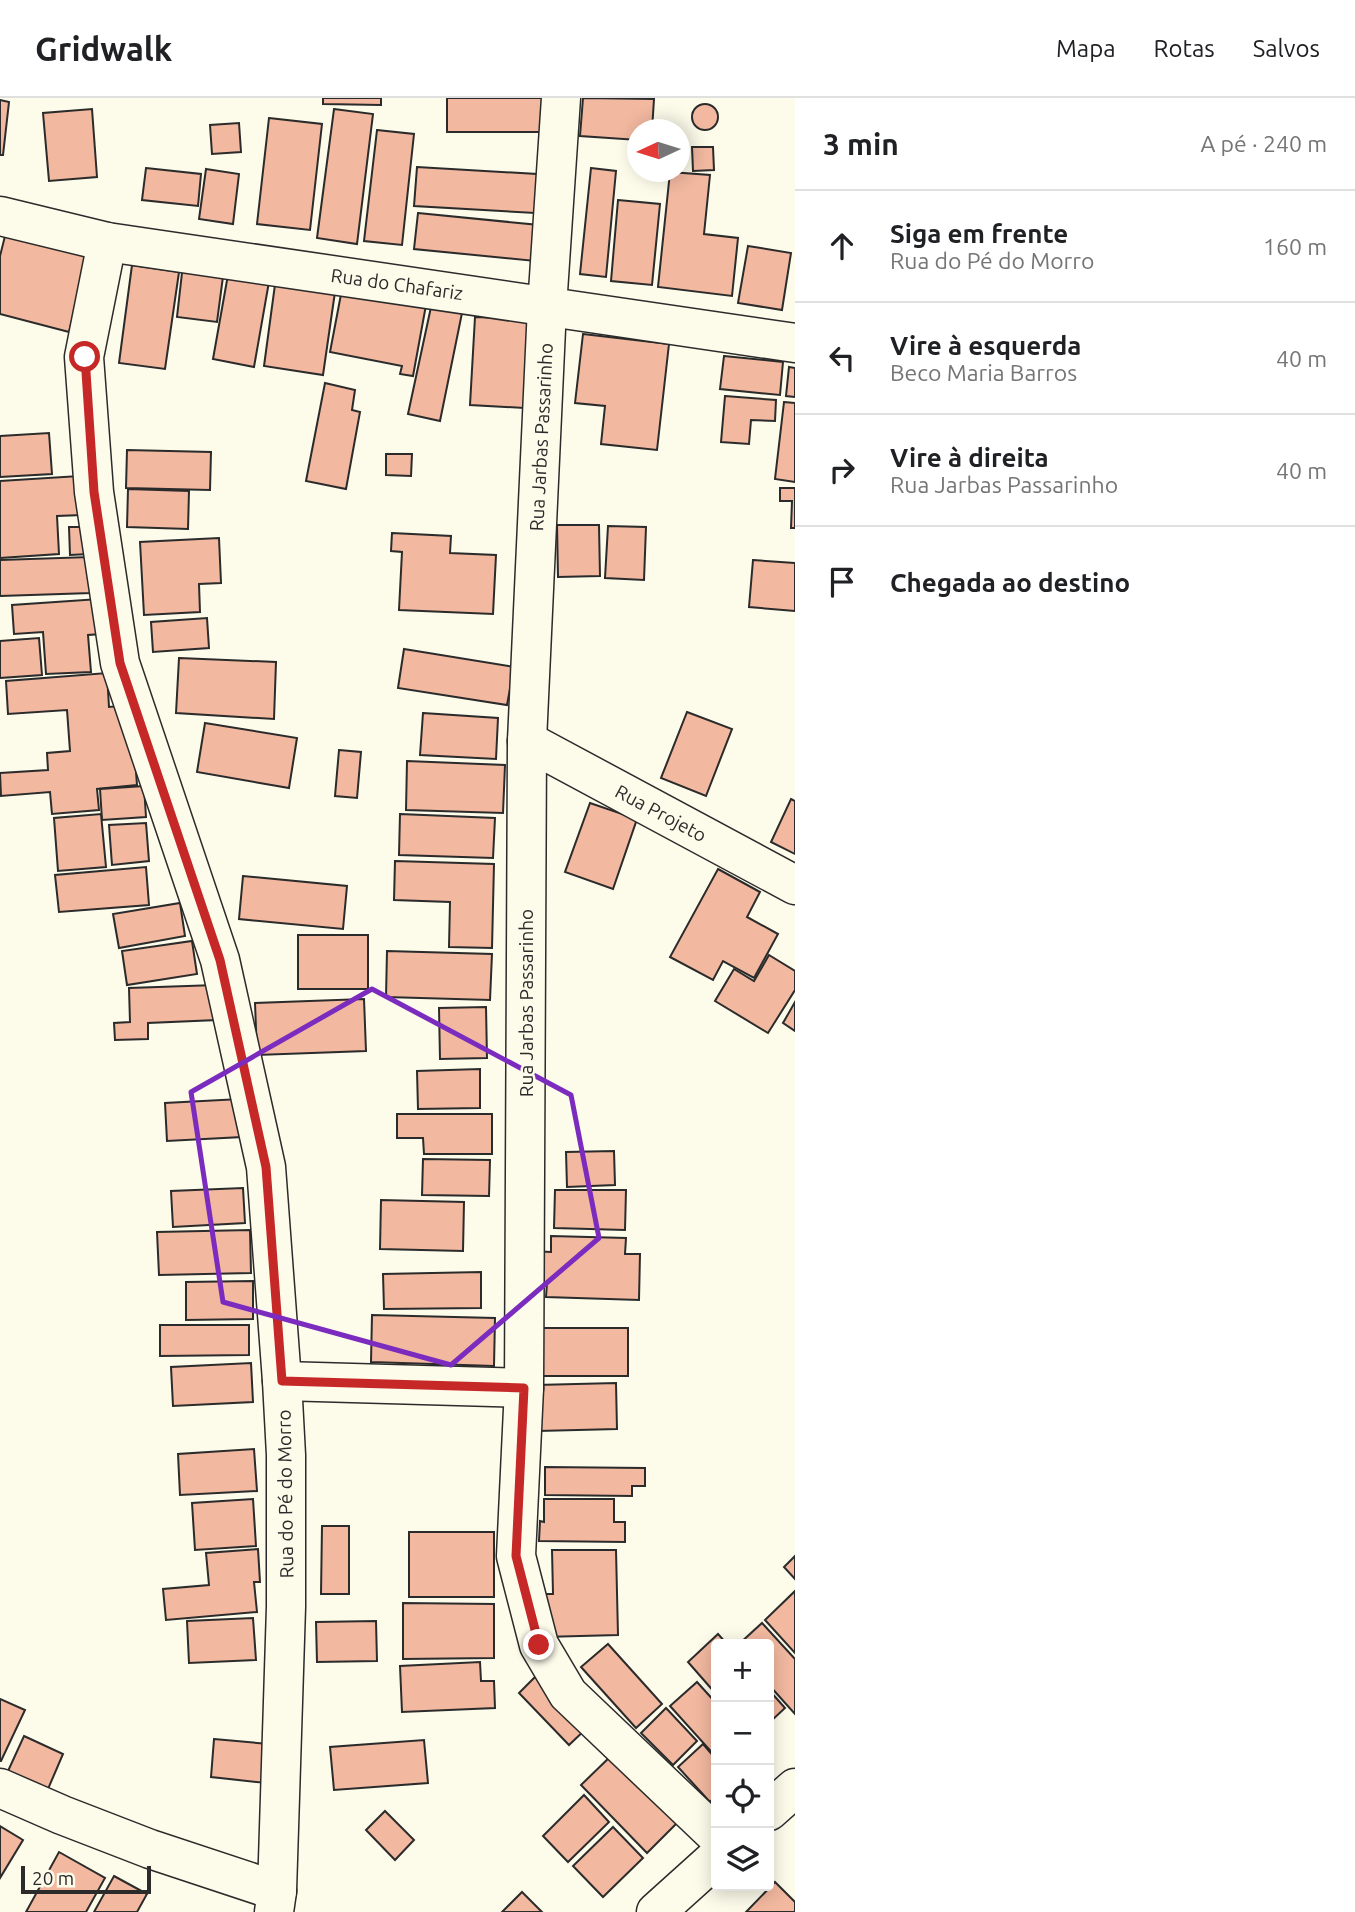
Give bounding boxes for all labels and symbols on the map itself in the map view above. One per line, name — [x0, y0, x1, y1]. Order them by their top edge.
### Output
north arrow — [627, 119, 690, 182]
street label: Rua do Chafariz — [330, 264, 465, 304]
route start — [69, 341, 100, 372]
street label: Rua Jarbas Passarinho — [525, 342, 557, 532]
street label: Rua Projeto — [612, 780, 710, 846]
street label: Rua Jarbas Passarinho — [515, 909, 537, 1097]
street label: Rua do Pé do Morro — [273, 1409, 297, 1579]
route end — [523, 1629, 554, 1660]
scale bar — [21, 1863, 150, 1895]

